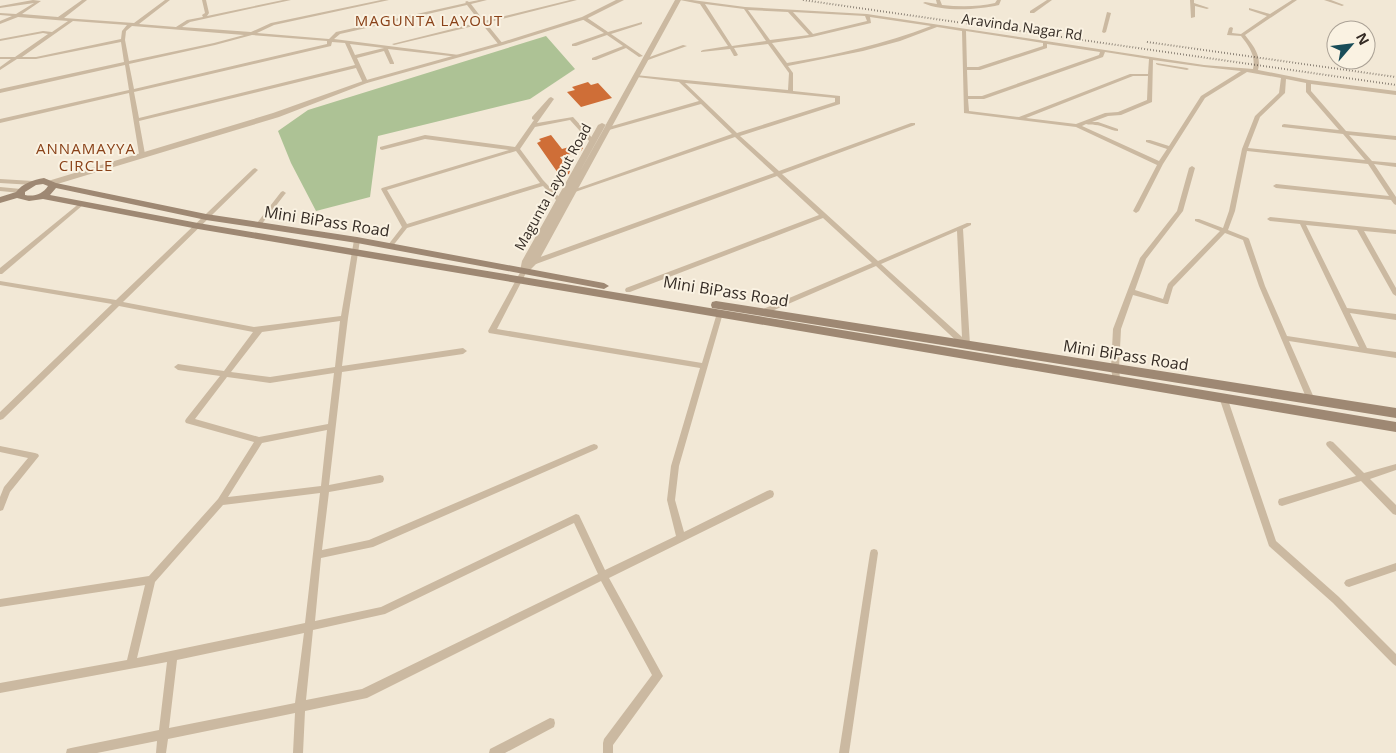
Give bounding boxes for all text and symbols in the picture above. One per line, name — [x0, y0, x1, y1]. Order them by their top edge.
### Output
street label: Aravinda Nagar Rd — [960, 9, 1084, 44]
district label: MAGUNTA LAYOUT — [355, 10, 503, 30]
north arrow — [1326, 20, 1376, 70]
text: N — [1352, 29, 1374, 48]
street label: Magunta Layout Road — [510, 120, 595, 254]
district label: ANNAMAYYA CIRCLE — [36, 138, 136, 175]
street label: Mini BiPass Road — [263, 200, 391, 242]
street label: Mini BiPass Road — [662, 270, 790, 312]
street label: Mini BiPass Road — [1062, 334, 1190, 376]

